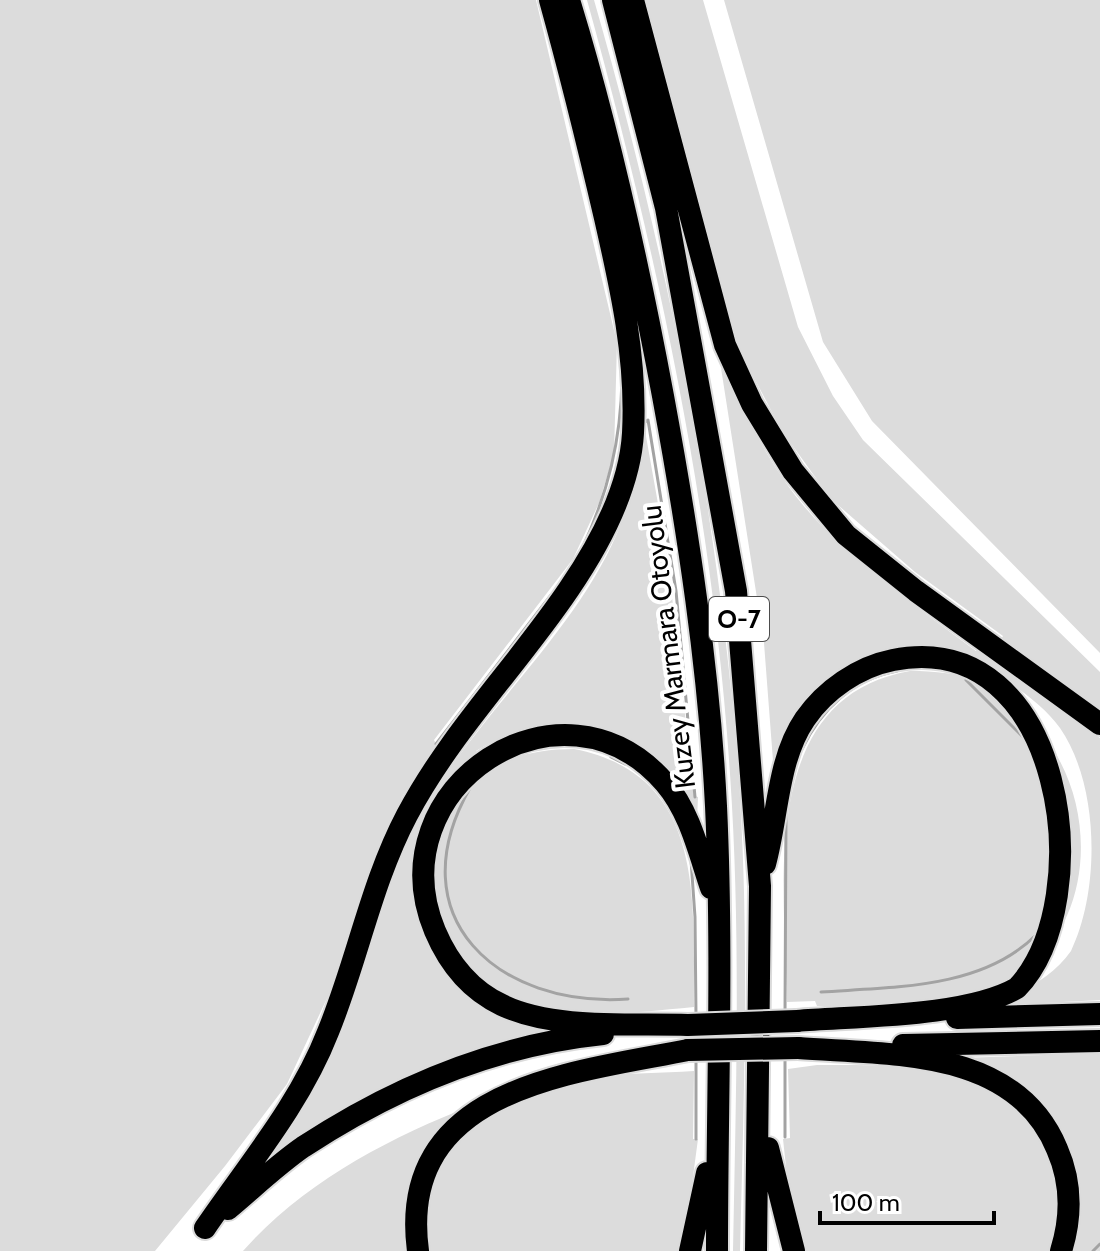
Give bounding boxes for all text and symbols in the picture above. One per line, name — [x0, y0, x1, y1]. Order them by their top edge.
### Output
street label: Kuzey Marmara Otoyolu — [634, 503, 702, 791]
road number: O-7 — [709, 597, 769, 641]
scale bar — [820, 1175, 994, 1225]
text: 100 m — [832, 1188, 900, 1217]

